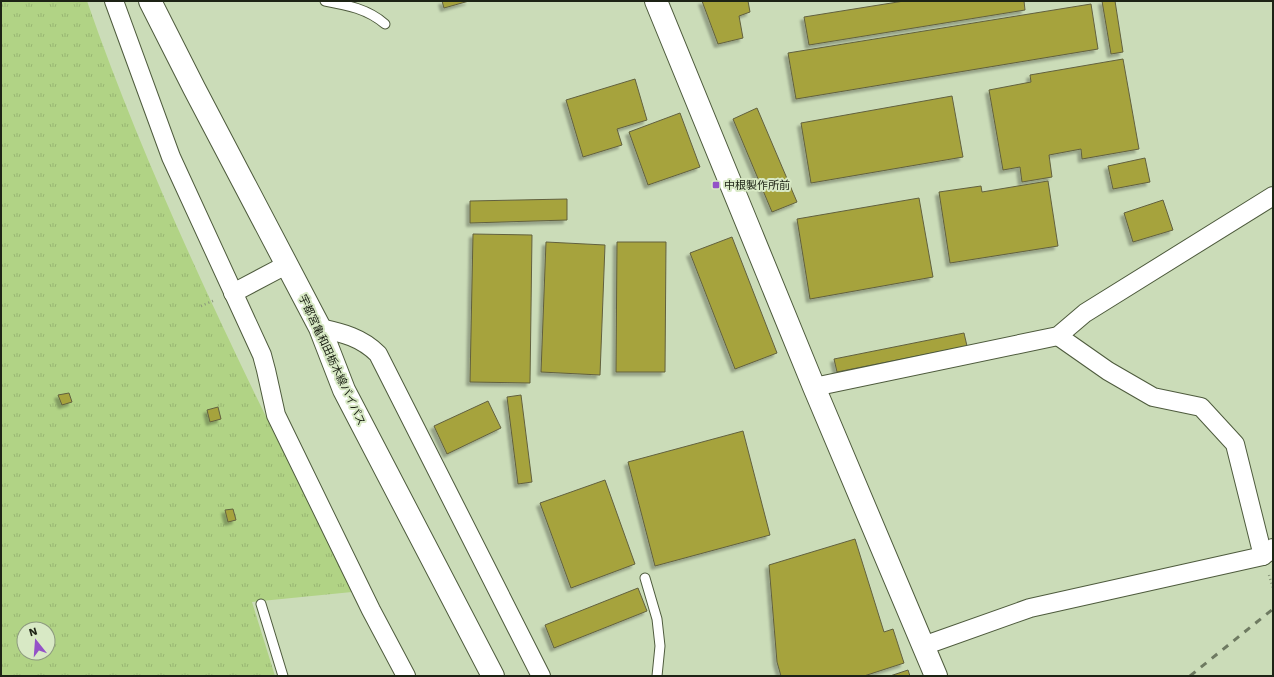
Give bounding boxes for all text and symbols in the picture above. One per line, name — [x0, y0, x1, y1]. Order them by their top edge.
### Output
place label: 中根製作所前 — [724, 179, 790, 192]
marker: 中根製作所前 — [711, 180, 721, 190]
street label: 宇都宮亀和田栃木線バイパス — [296, 293, 368, 427]
north arrow — [16, 621, 56, 661]
text: N — [27, 625, 39, 639]

